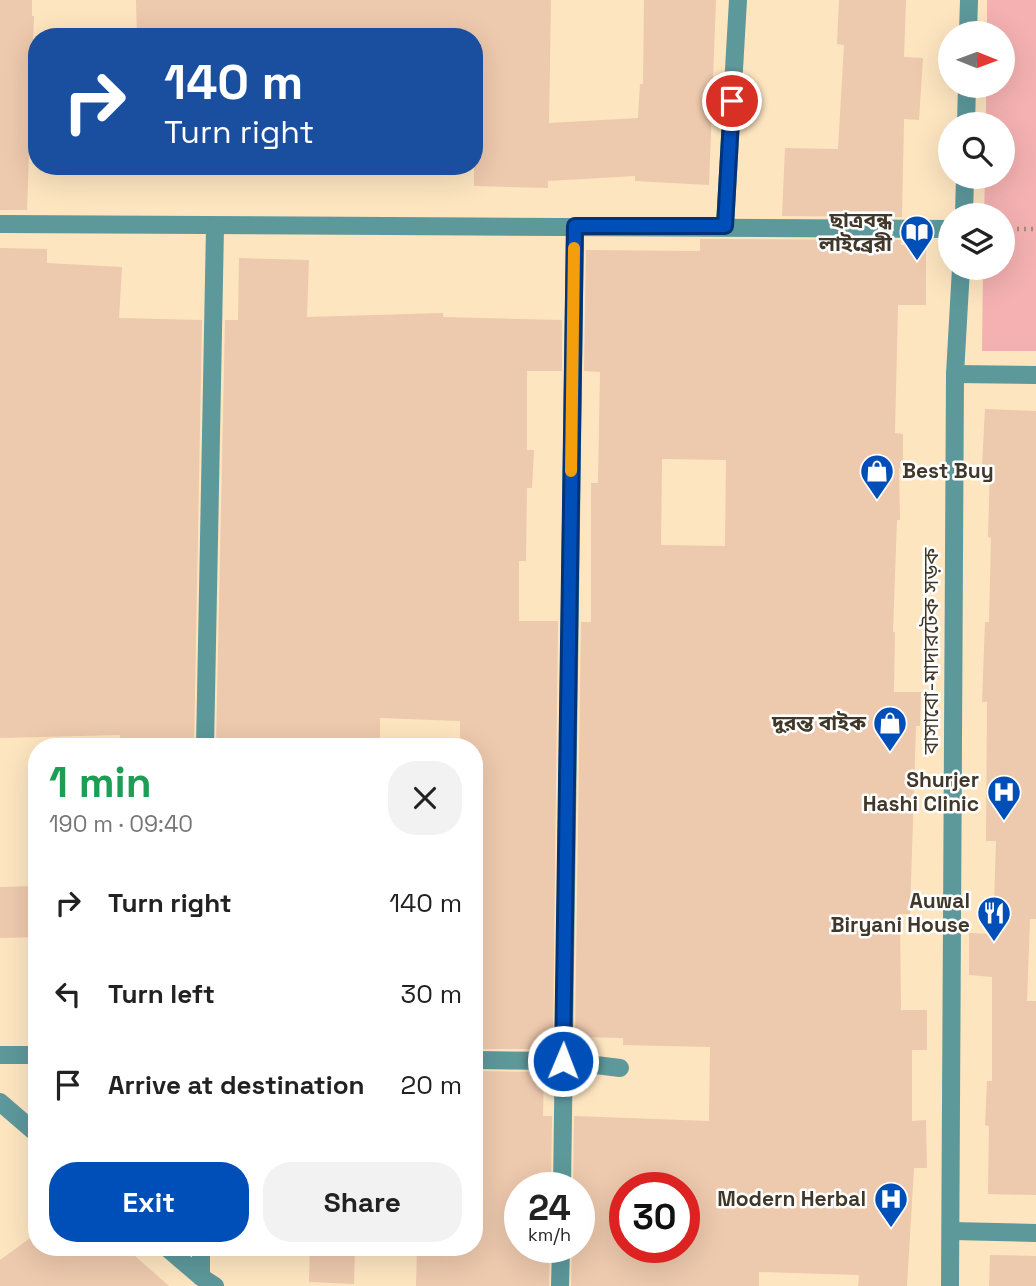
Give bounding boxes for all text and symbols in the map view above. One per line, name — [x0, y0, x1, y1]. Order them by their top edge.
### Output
north arrow — [938, 21, 1015, 98]
map controls — [938, 21, 1015, 280]
text: 140 m — [164, 51, 303, 113]
icon: right — [49, 56, 140, 147]
pin — [702, 71, 762, 131]
icon: arrive — [713, 82, 751, 120]
text: Turn right — [164, 112, 314, 152]
button: search — [938, 112, 1015, 189]
button: layers — [938, 203, 1015, 280]
place label: ছাত্রবন্ধু লাইব্রেরী — [818, 206, 893, 257]
library icon: ছাত্রবন্ধু লাইব্রেরী — [898, 213, 936, 262]
shop icon: Best Buy — [858, 452, 896, 501]
place label: Best Buy — [902, 457, 994, 484]
street label: বাসাবো-মাদারটেক সড়ক — [917, 547, 944, 755]
shop icon: দুরন্ত বাইক — [871, 704, 909, 753]
place label: দুরন্ত বাইক — [771, 709, 867, 736]
text: 1 min — [49, 756, 152, 809]
button: close — [388, 761, 462, 835]
place label: Shurjer Hashi Clinic — [863, 766, 979, 817]
hospital icon: Shurjer Hashi Clinic — [985, 773, 1023, 822]
text: 190 m · 09:40 — [49, 809, 193, 839]
icon: right — [49, 884, 87, 922]
text: Turn right — [108, 886, 232, 920]
text: 140 m — [389, 886, 462, 920]
place label: Auwal Biryani House — [831, 887, 970, 938]
restaurant icon: Auwal Biryani House — [975, 894, 1013, 943]
icon: left — [49, 975, 87, 1013]
text: Turn left — [108, 977, 215, 1011]
text: 30 m — [401, 977, 462, 1011]
position arrow — [526, 1024, 600, 1098]
icon: arrive — [49, 1066, 87, 1104]
text: Arrive at destination — [108, 1068, 365, 1102]
text: 20 m — [401, 1068, 462, 1102]
button: Exit — [49, 1162, 249, 1242]
button: Share — [263, 1162, 462, 1242]
speed limit sign: 30 — [609, 1172, 700, 1263]
hospital icon: Modern Herbal — [872, 1180, 910, 1229]
place label: Modern Herbal — [717, 1185, 866, 1212]
text: 24 — [528, 1186, 571, 1230]
text: km/h — [528, 1223, 571, 1246]

